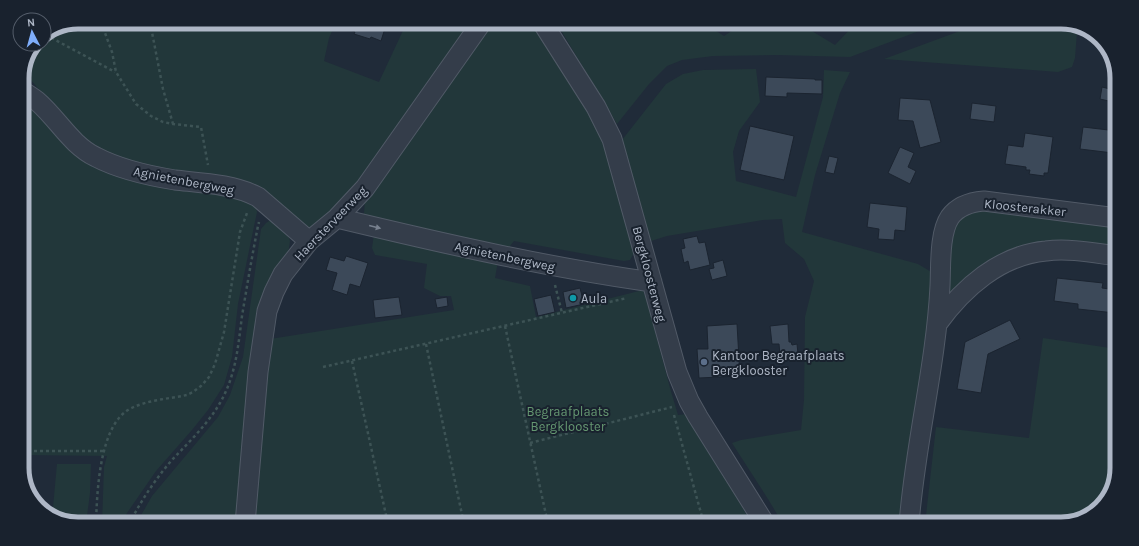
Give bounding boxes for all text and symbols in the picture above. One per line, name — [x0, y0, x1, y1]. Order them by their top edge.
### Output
north arrow — [12, 12, 52, 52]
text: N — [26, 16, 36, 29]
street label: Agnietenbergweg — [132, 163, 236, 198]
street label: Haersterveerweg — [291, 182, 370, 264]
street label: Kloosterakker — [983, 196, 1067, 219]
one-way arrow — [368, 225, 381, 231]
street label: Bergkloosterweg — [630, 225, 670, 324]
street label: Agnietenbergweg — [453, 239, 557, 275]
place label: Aula — [581, 291, 607, 306]
marker: Aula — [568, 293, 578, 303]
place label: Kantoor Begraafplaats Bergklooster — [712, 348, 845, 378]
marker: Kantoor Begraafplaats Bergklooster — [699, 357, 709, 367]
park label: Begraafplaats Bergklooster — [527, 404, 610, 434]

